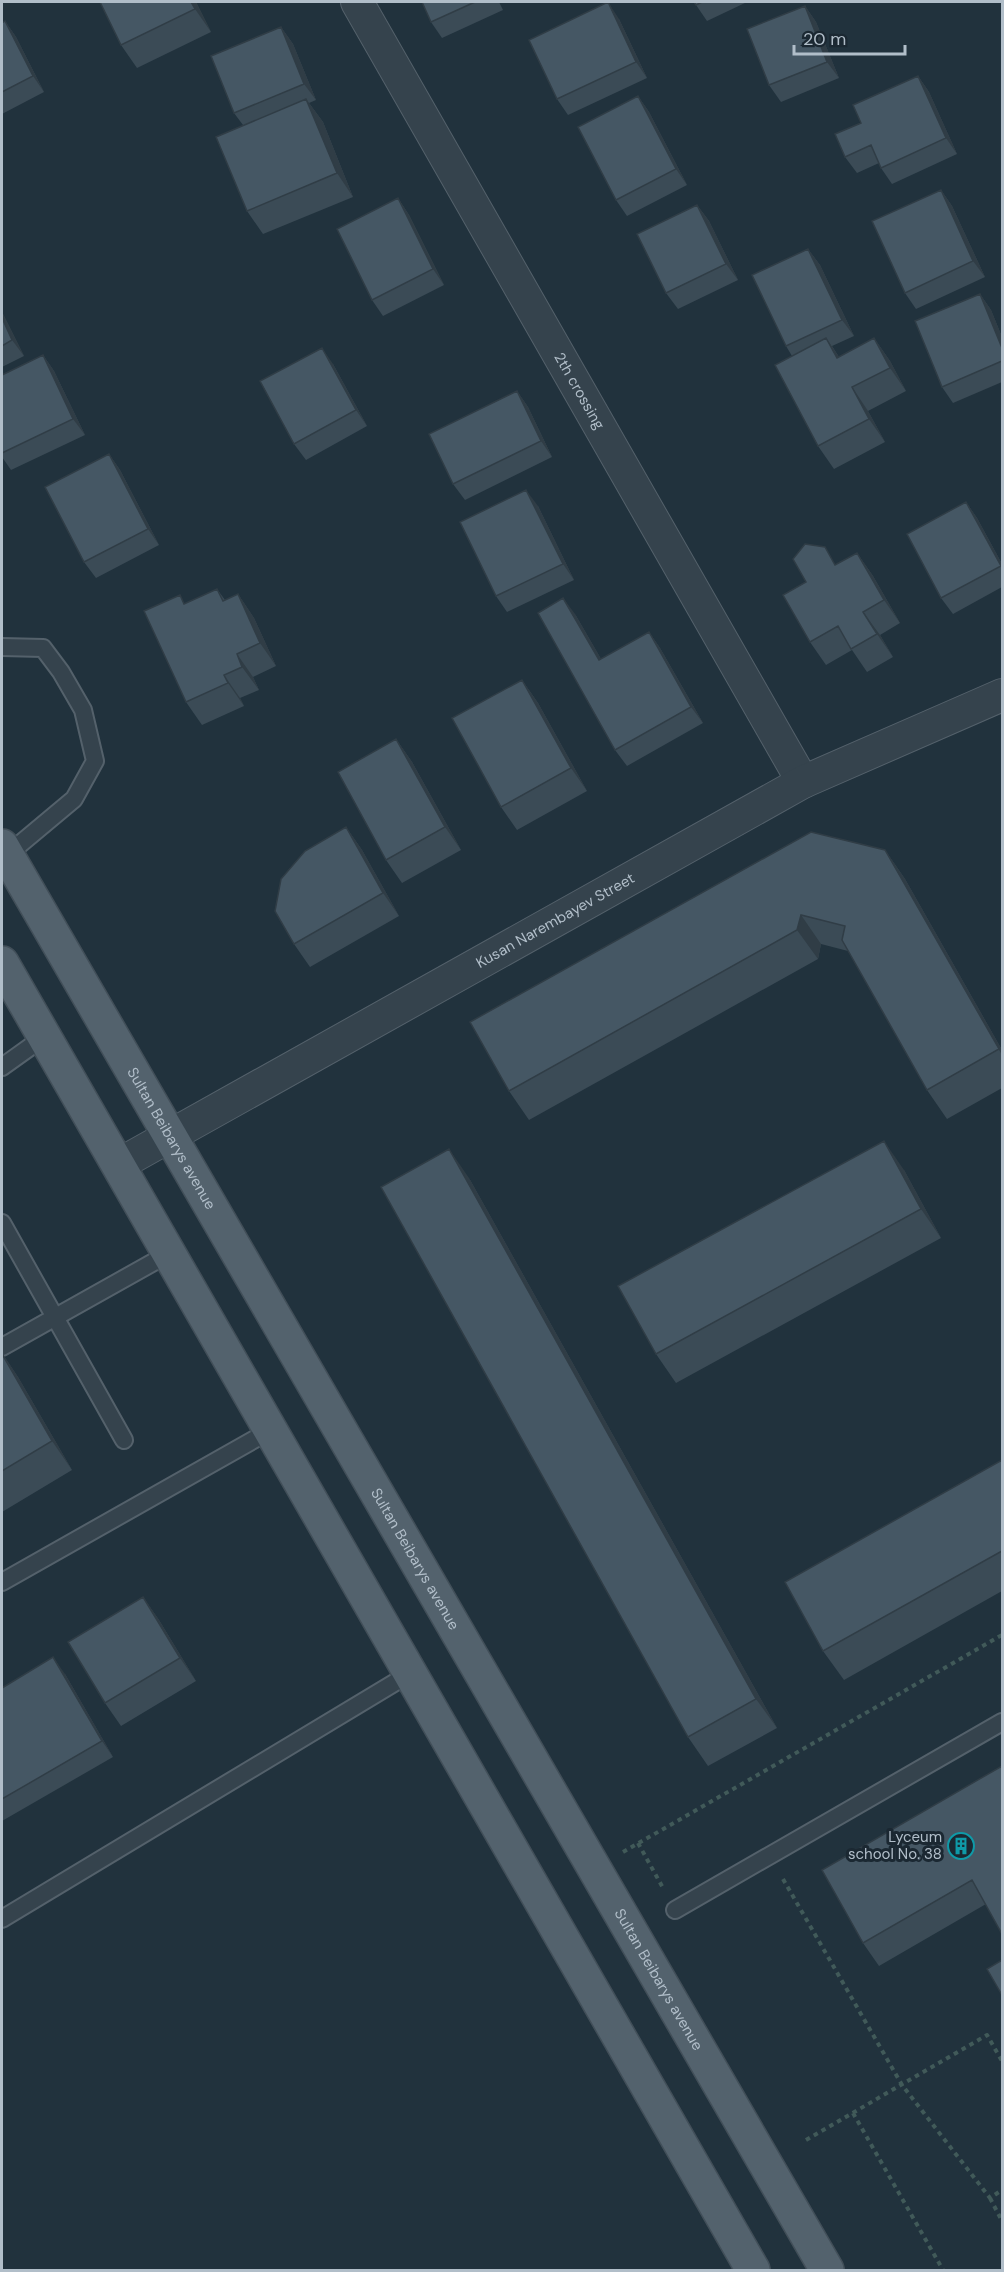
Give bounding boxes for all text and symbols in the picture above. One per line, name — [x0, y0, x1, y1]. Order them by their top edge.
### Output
scale bar — [794, 18, 905, 56]
text: 20 m — [803, 27, 846, 51]
street label: 2th crossing — [549, 349, 609, 433]
street label: Kusan Narembayev Street — [472, 868, 638, 973]
street label: Sultan Beibarys avenue — [122, 1064, 220, 1213]
street label: Sultan Beibarys avenue — [366, 1484, 464, 1634]
place label: Lyceum school No. 38 — [848, 1827, 942, 1864]
building icon: Lyceum school No. 38 — [946, 1831, 976, 1861]
street label: Sultan Beibarys avenue — [610, 1905, 708, 2054]

